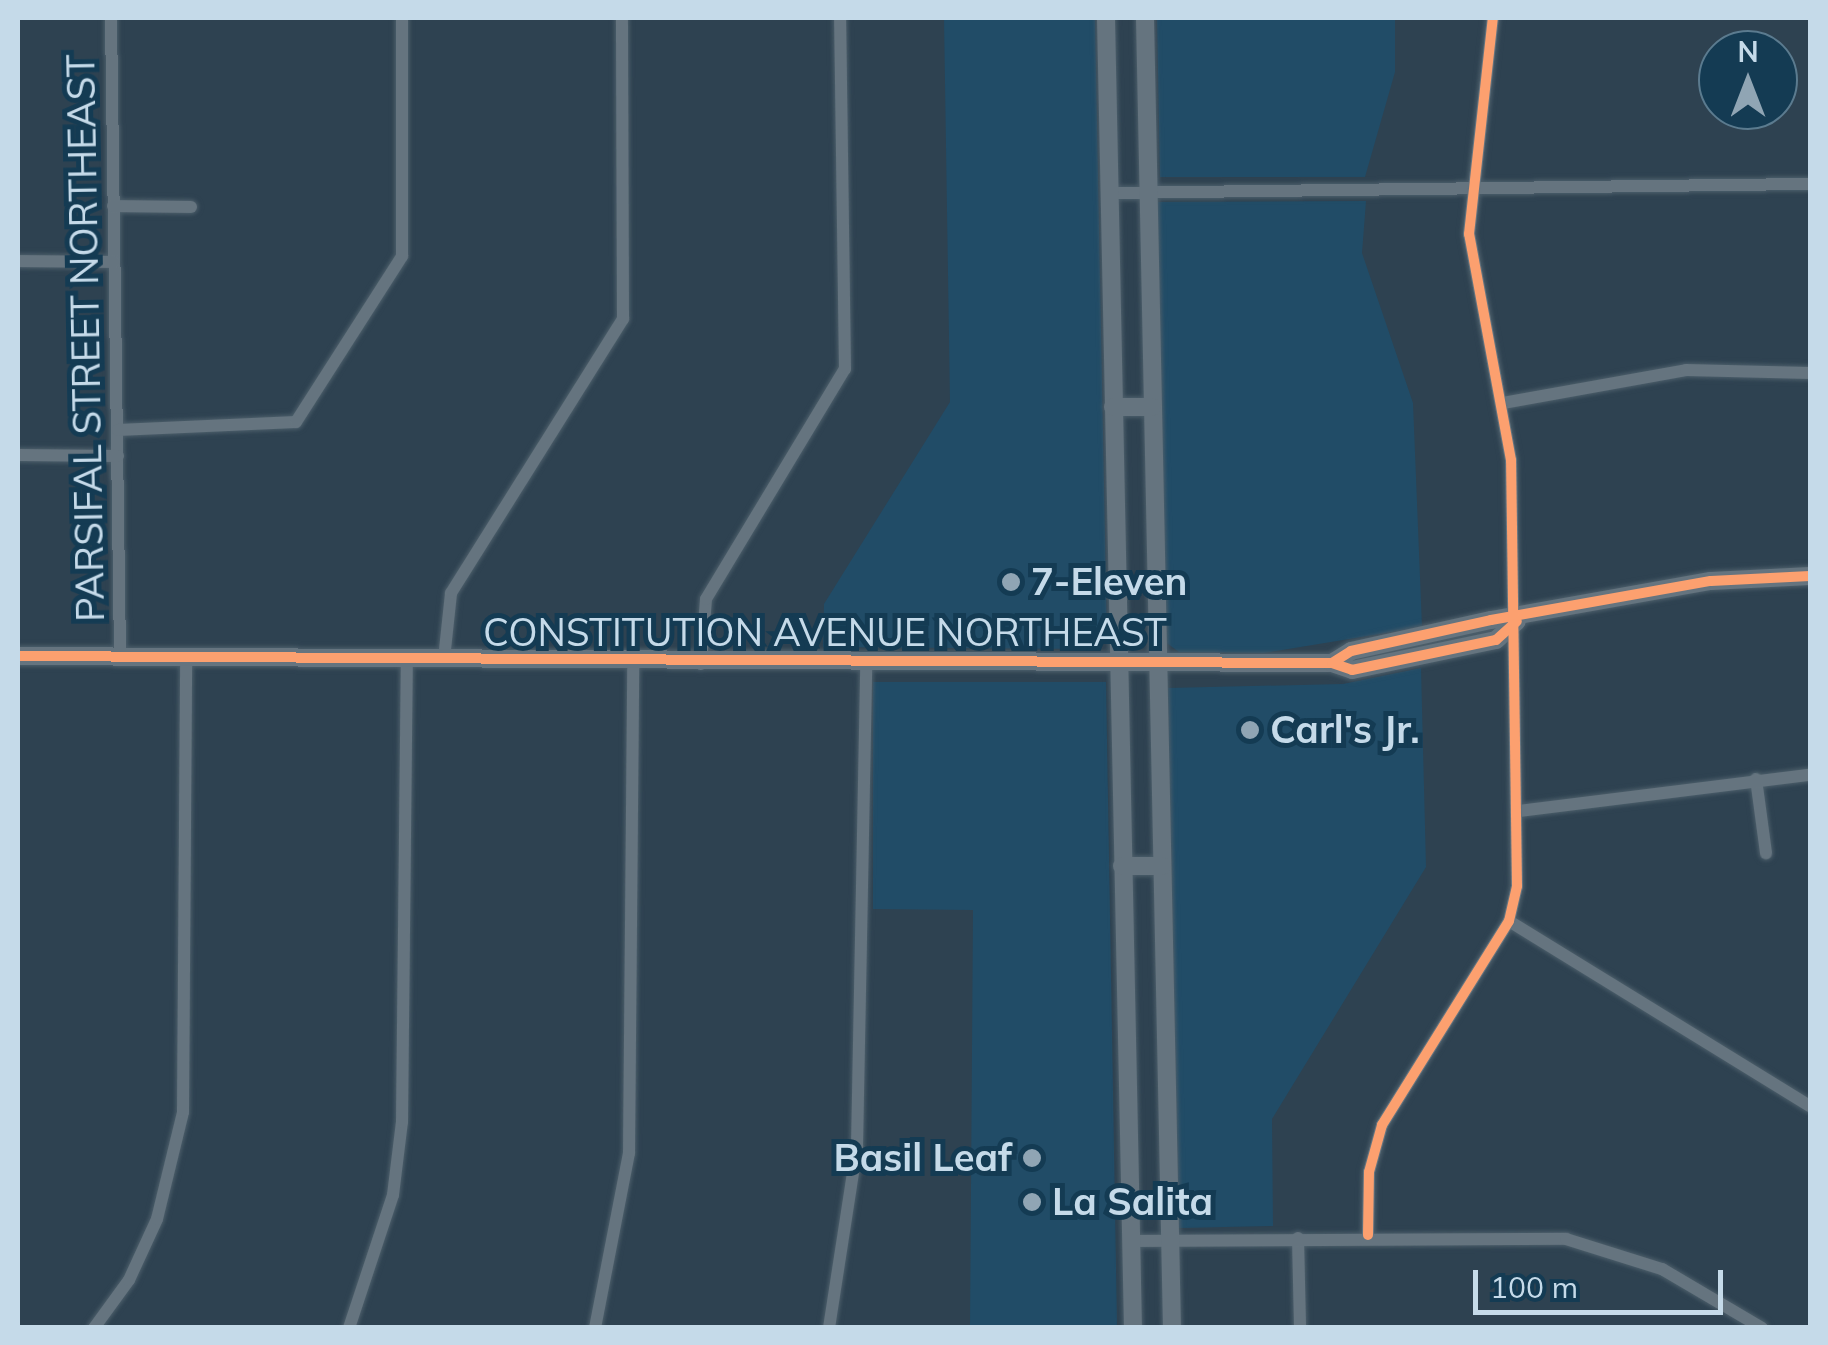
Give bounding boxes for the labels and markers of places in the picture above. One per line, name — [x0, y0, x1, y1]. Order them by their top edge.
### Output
place label: 7-Eleven — [1031, 559, 1188, 605]
marker: 7-Eleven — [1000, 571, 1022, 593]
place label: Carl's Jr. — [1270, 707, 1420, 753]
marker: Carl's Jr. — [1239, 719, 1261, 741]
place label: Basil Leaf — [833, 1135, 1012, 1181]
marker: Basil Leaf — [1021, 1147, 1043, 1169]
place label: La Salita — [1052, 1179, 1213, 1225]
marker: La Salita — [1021, 1191, 1043, 1213]

